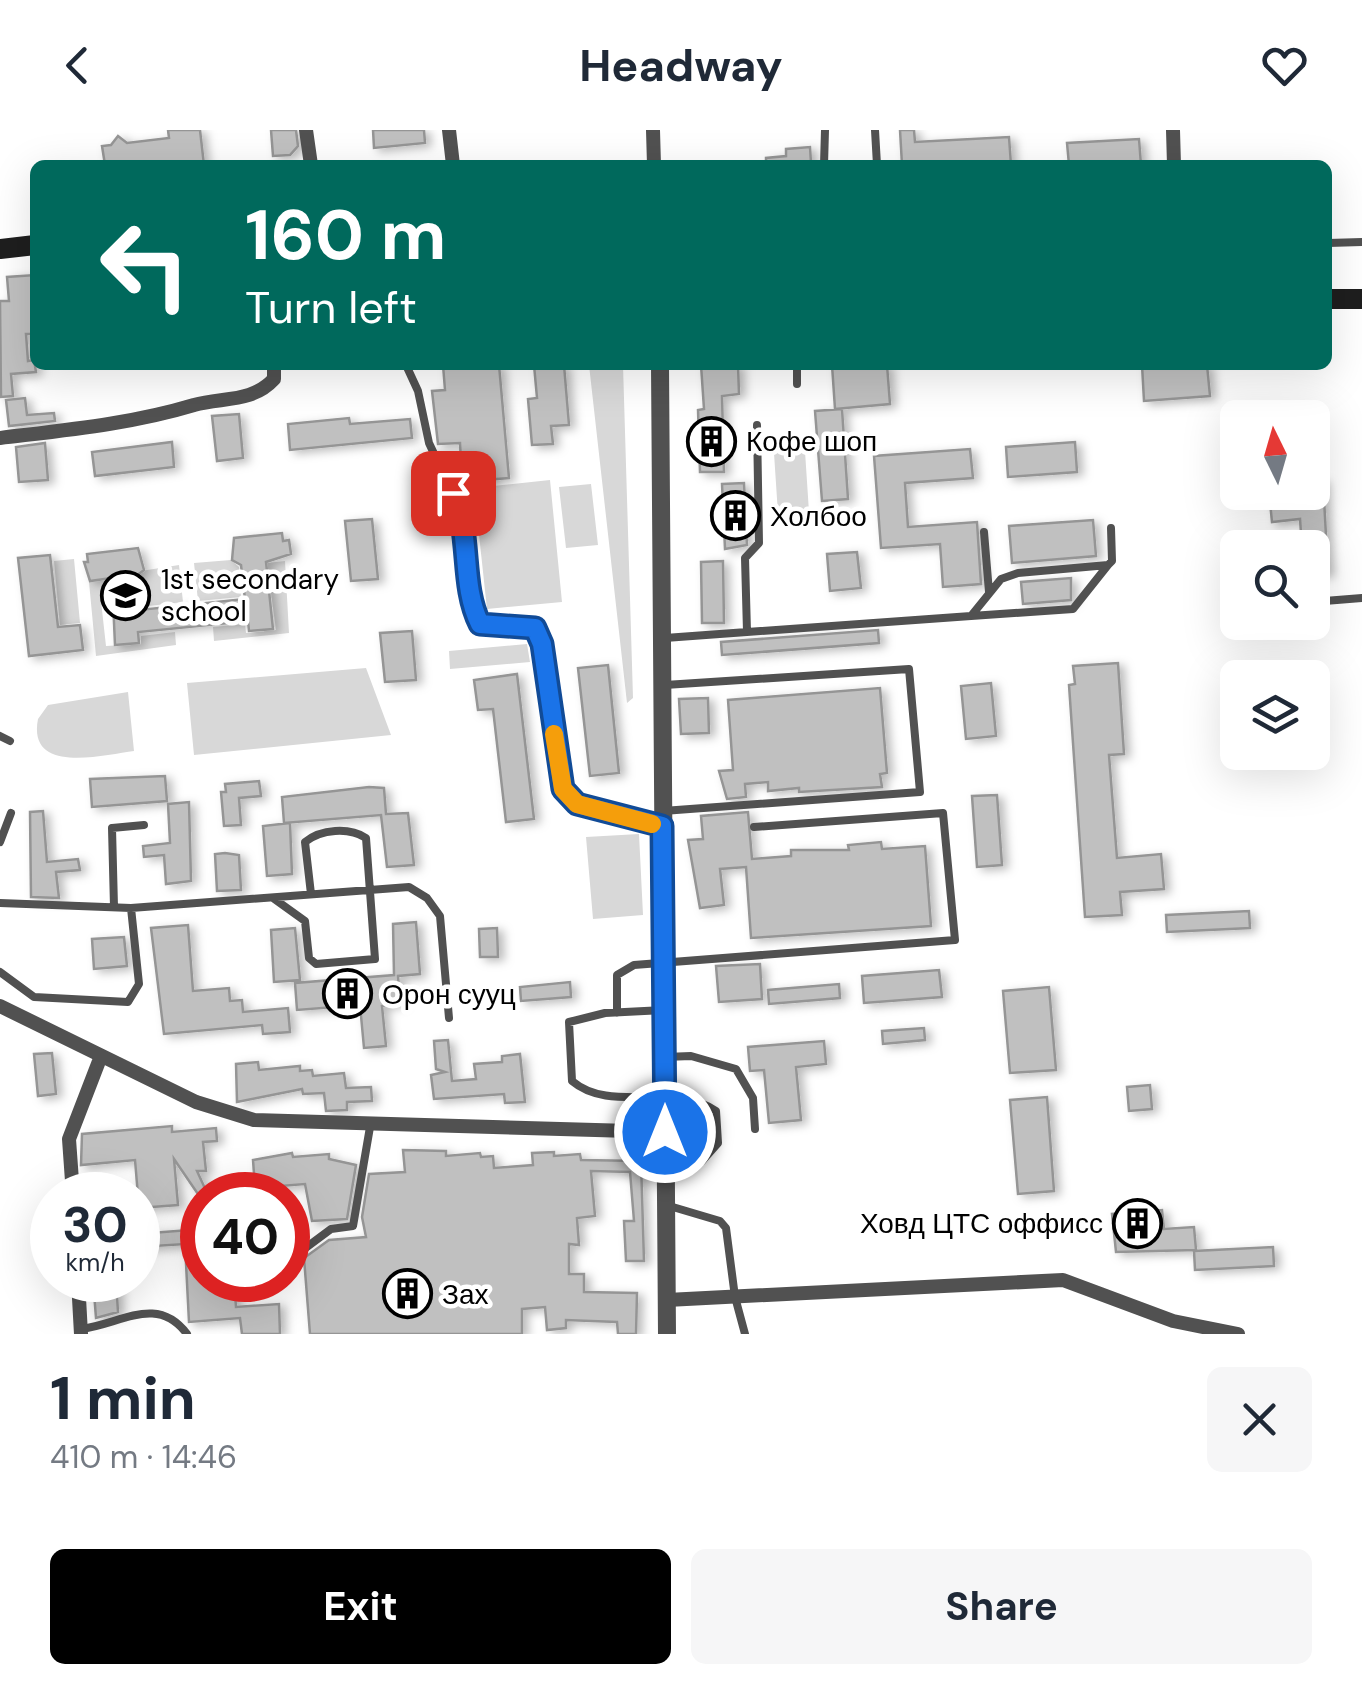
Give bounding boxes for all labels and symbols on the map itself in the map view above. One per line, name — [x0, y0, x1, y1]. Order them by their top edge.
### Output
north arrow — [1220, 400, 1330, 510]
building icon: Кофе шоп — [685, 415, 737, 467]
place label: Кофе шоп — [746, 423, 877, 460]
pin — [411, 451, 496, 536]
building icon: Холбоо — [709, 490, 761, 542]
place label: Холбоо — [770, 498, 867, 535]
place label: 1st secondary school — [161, 561, 339, 630]
school or university icon: 1st secondary school — [100, 569, 152, 621]
building icon: Орон сууц — [321, 968, 373, 1020]
place label: Орон сууц — [382, 976, 516, 1013]
position arrow — [613, 1080, 717, 1184]
speed limit sign: 40 — [180, 1172, 310, 1302]
building icon: Ховд ЦТС оффисс — [1112, 1197, 1164, 1249]
place label: Ховд ЦТС оффисс — [860, 1205, 1103, 1242]
building icon: Зах — [381, 1268, 433, 1320]
place label: Зах — [442, 1276, 488, 1313]

